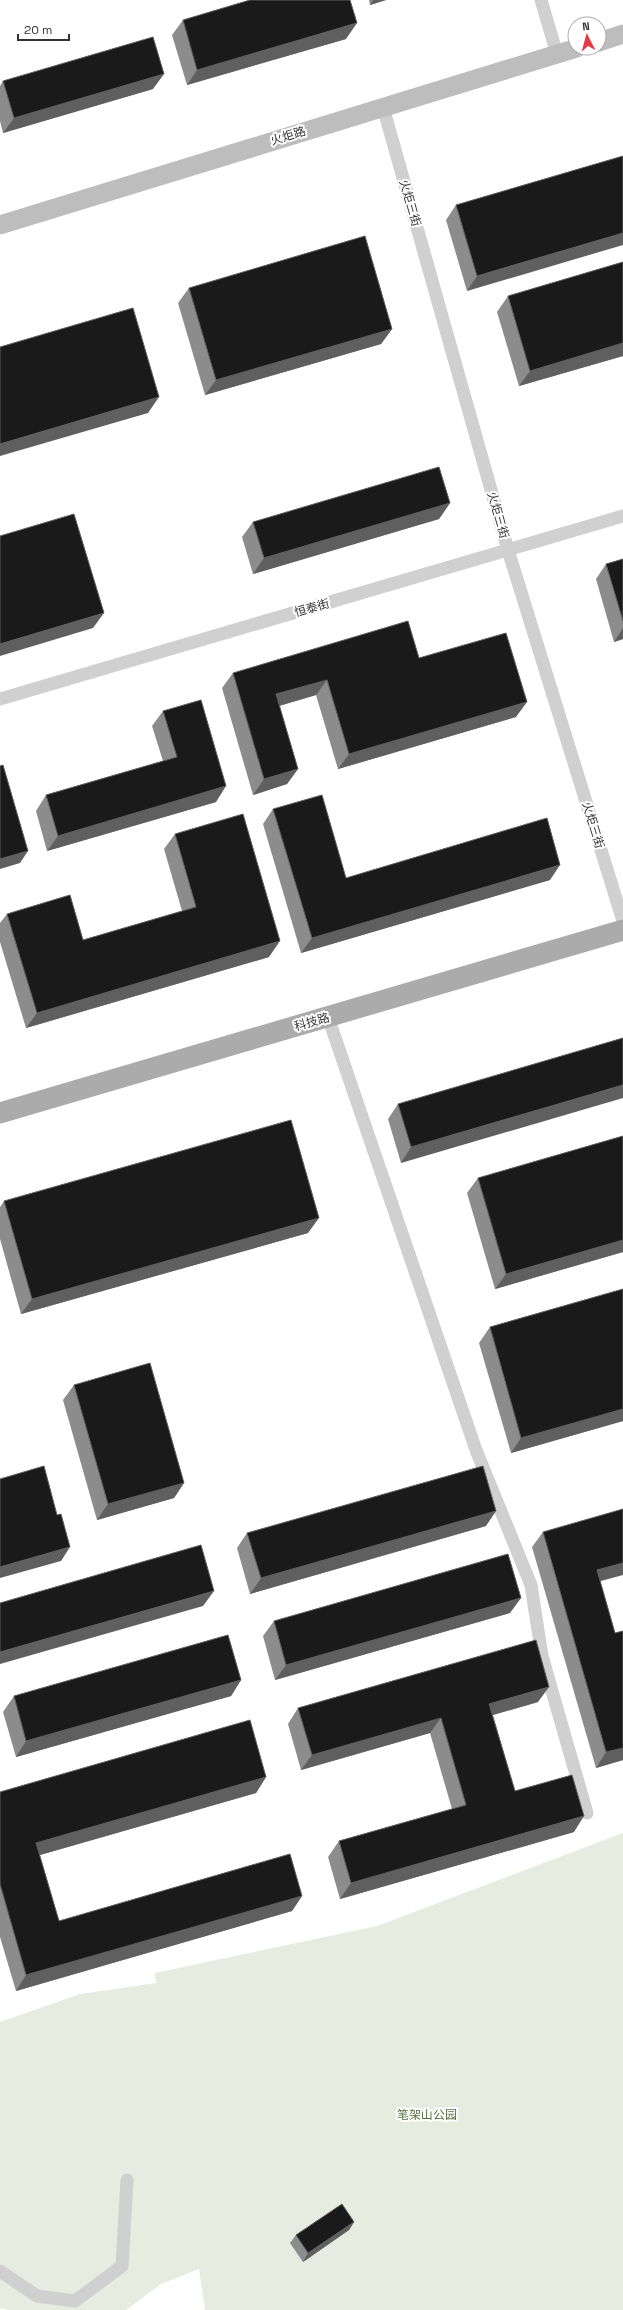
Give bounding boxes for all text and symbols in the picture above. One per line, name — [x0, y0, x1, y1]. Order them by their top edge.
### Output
scale bar — [18, 16, 69, 42]
north arrow — [567, 16, 607, 56]
text: N — [582, 19, 590, 33]
text: 20 m — [24, 22, 52, 38]
street label: 火炬路 — [268, 123, 308, 149]
street label: 火炬三街 — [396, 178, 424, 228]
street label: 火炬三街 — [484, 490, 512, 540]
street label: 恒泰街 — [292, 595, 332, 621]
street label: 火炬三街 — [578, 800, 608, 850]
street label: 科技路 — [292, 1009, 332, 1035]
park label: 笔架山公园 — [397, 2107, 457, 2123]

